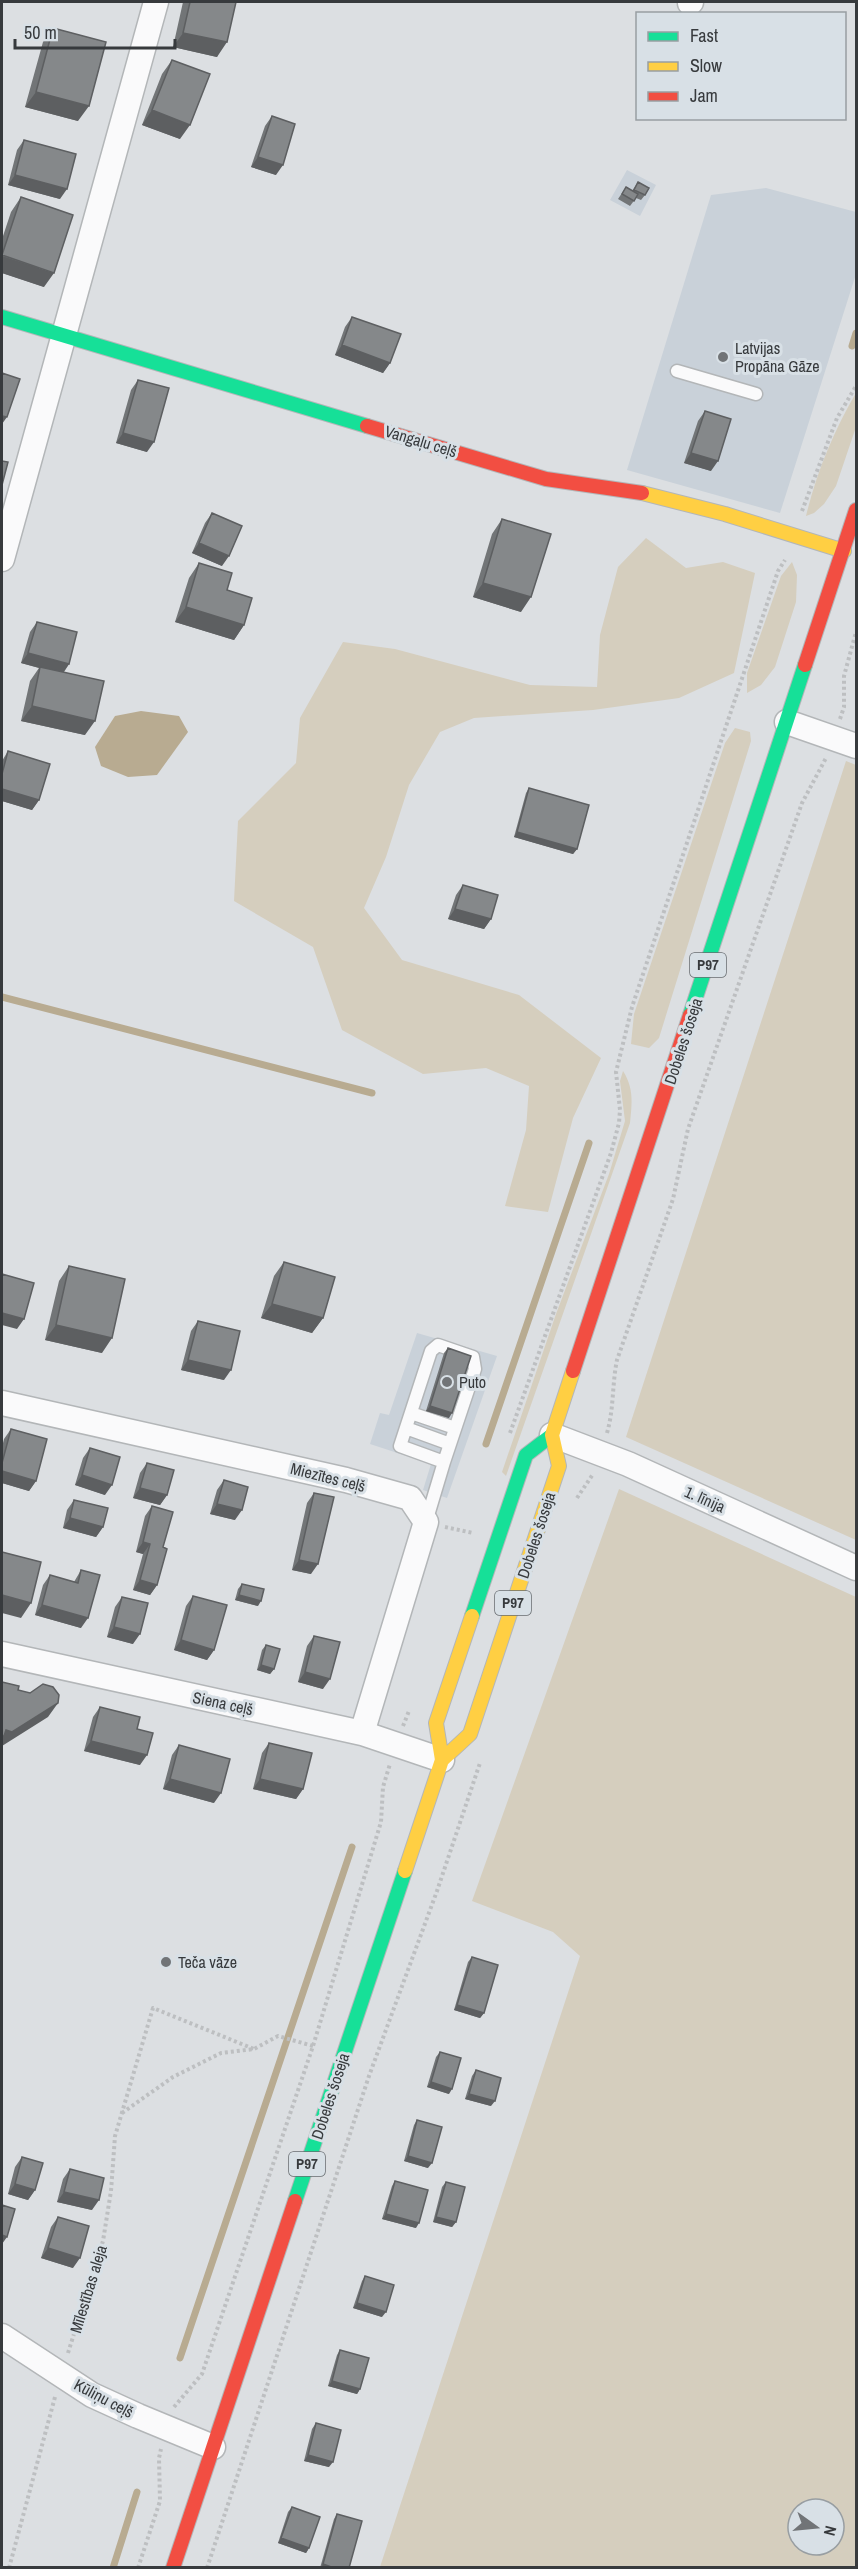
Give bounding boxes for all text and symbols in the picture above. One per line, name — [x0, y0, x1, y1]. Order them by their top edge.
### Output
scale bar — [15, 12, 176, 50]
legend — [636, 12, 846, 120]
text: 50 m — [24, 20, 57, 45]
text: Fast — [690, 23, 718, 48]
text: Slow — [690, 53, 722, 78]
text: Jam — [690, 83, 718, 108]
place label: Latvijas Propāna Gāze — [735, 337, 820, 377]
marker: Latvijas Propāna Gāze — [716, 350, 730, 364]
street label: Vangaļu ceļš — [382, 420, 460, 462]
road number: P97 — [690, 953, 726, 977]
street label: Dobeles šoseja — [659, 994, 708, 1087]
place label: Puto — [459, 1371, 486, 1393]
marker: Puto — [440, 1375, 454, 1389]
street label: Miezītes ceļš — [288, 1457, 368, 1497]
street label: 1. līnija — [681, 1480, 729, 1518]
street label: Dobeles šoseja — [512, 1488, 561, 1581]
road number: P97 — [495, 1591, 531, 1615]
street label: Siena ceļš — [191, 1686, 255, 1720]
place label: Teča vāze — [178, 1951, 237, 1973]
marker: Teča vāze — [159, 1955, 173, 1969]
street label: Dobeles šoseja — [306, 2049, 355, 2142]
road number: P97 — [289, 2152, 325, 2176]
street label: Mīlestības aleja — [64, 2242, 112, 2336]
street label: Kūliņu ceļš — [70, 2373, 138, 2423]
north arrow — [786, 2497, 846, 2557]
text: N — [819, 2523, 842, 2538]

